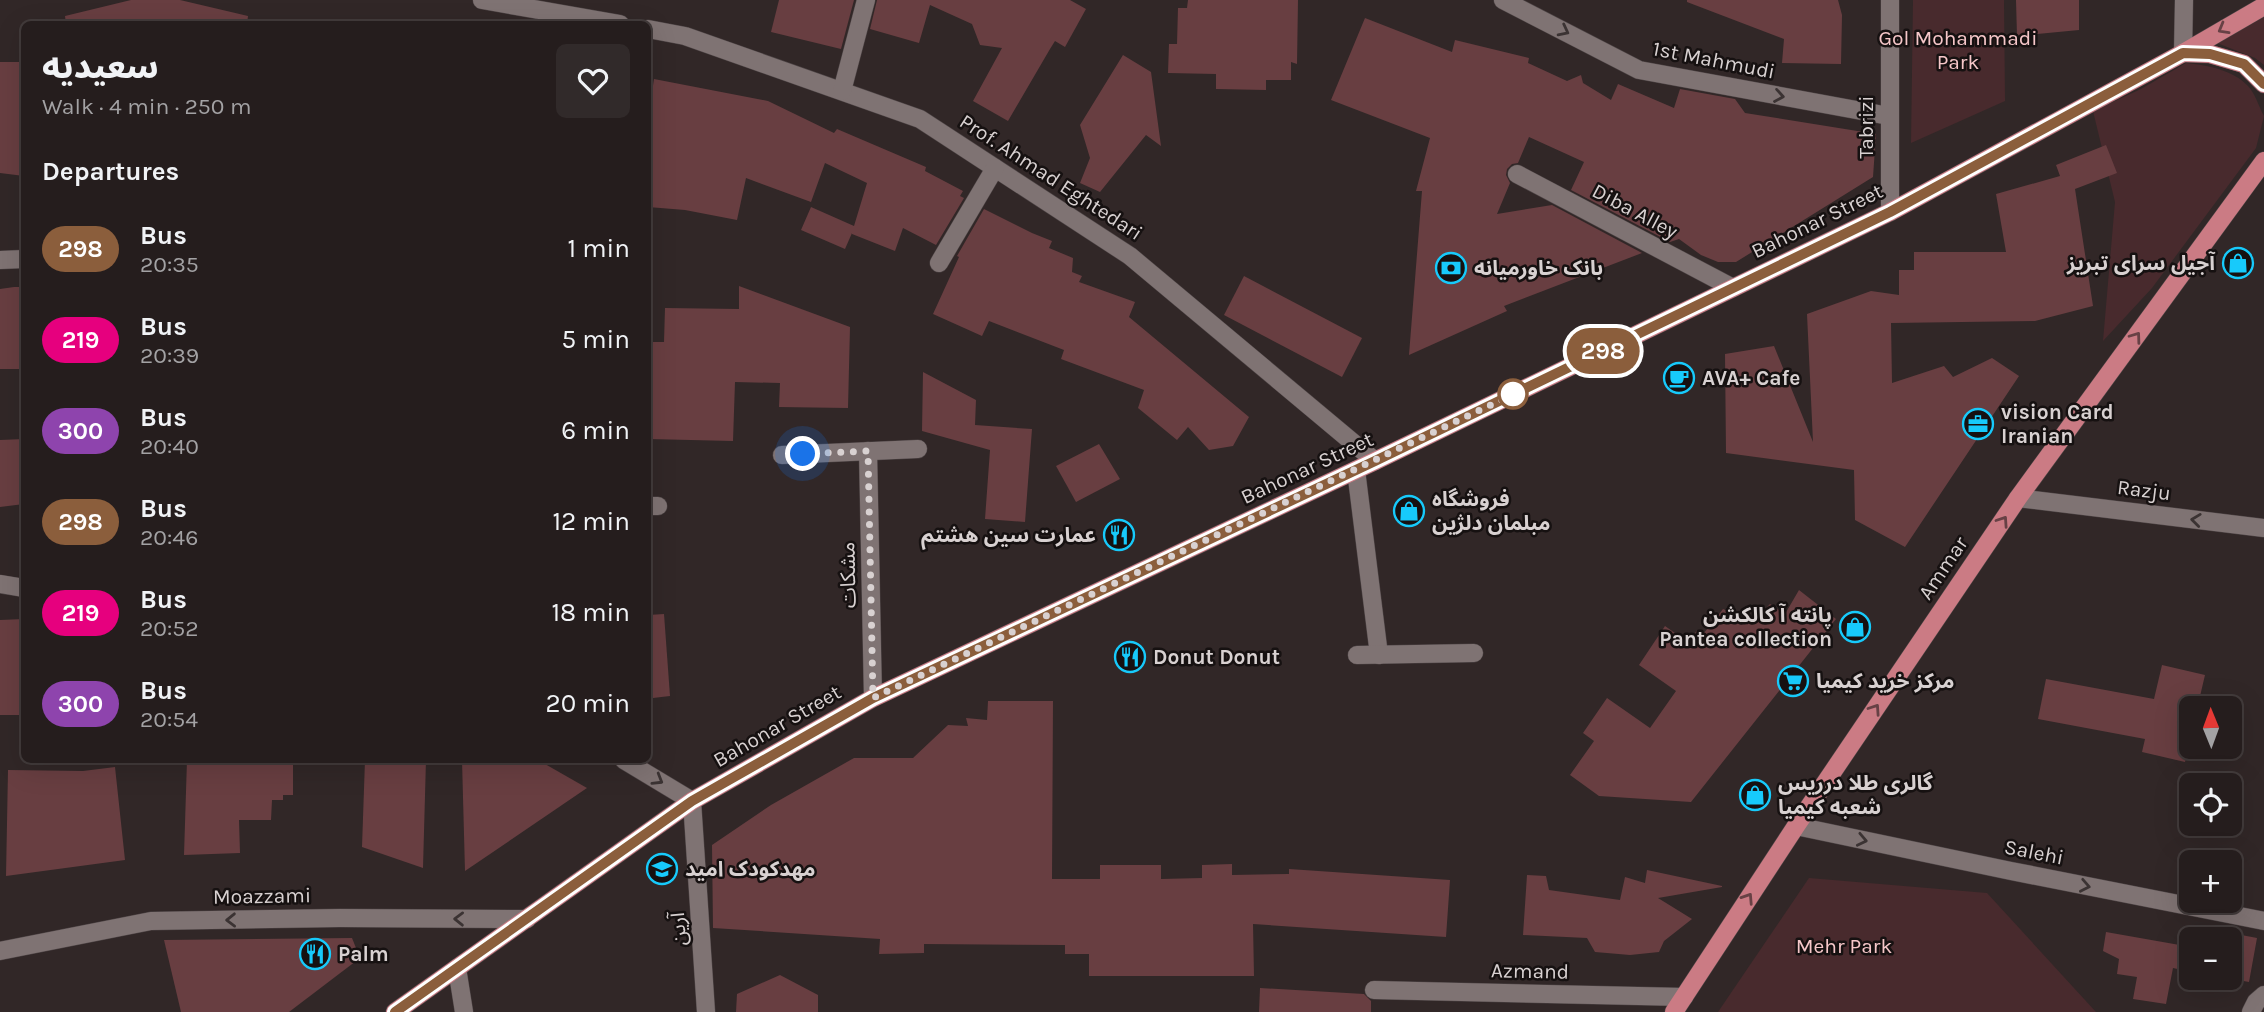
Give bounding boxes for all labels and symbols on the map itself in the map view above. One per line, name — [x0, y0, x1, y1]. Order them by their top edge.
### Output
one-way arrow — [2218, 21, 2231, 34]
one-way arrow — [1557, 23, 1569, 37]
park label: Gol Mohammadi Park — [1879, 26, 2037, 74]
street label: 1st Mahmudi — [1651, 36, 1777, 84]
one-way arrow — [1773, 87, 1785, 102]
street label: Tabrizi — [1854, 96, 1878, 158]
street label: Prof. Ahmad Eghtedari — [955, 109, 1147, 245]
street label: Diba Alley — [1588, 178, 1682, 244]
street label: Bahonar Street — [1747, 179, 1887, 263]
shop icon: آجیل سرای تبریز — [2221, 246, 2255, 280]
bank icon: بانک خاورمیانه — [1434, 251, 1468, 285]
place label: آجیل سرای تبریز — [2066, 251, 2216, 275]
place label: بانک خاورمیانه — [1474, 256, 1603, 280]
line badge: 298 — [1563, 328, 1643, 374]
one-way arrow — [2128, 332, 2140, 345]
cafe icon: AVA+ Cafe — [1662, 361, 1696, 395]
place label: AVA+ Cafe — [1702, 366, 1800, 390]
unlabelled marker — [1498, 379, 1528, 409]
place label: vision Card Iranian — [2001, 400, 2114, 448]
office icon: vision Card Iranian — [1961, 407, 1995, 441]
street label: Bahonar Street — [1237, 427, 1377, 509]
your location — [785, 436, 820, 471]
street label: Razju — [2116, 475, 2172, 505]
place label: فروشگاه مبلمان دلژین — [1432, 487, 1551, 535]
shop icon: فروشگاه مبلمان دلژین — [1392, 494, 1426, 528]
one-way arrow — [2190, 512, 2202, 527]
one-way arrow — [1994, 516, 2007, 529]
restaurant icon: عمارت سین هشتم — [1102, 518, 1136, 552]
place label: عمارت سین هشتم — [921, 523, 1096, 550]
street label: Ammar — [1913, 532, 1973, 604]
street label: مشکات — [835, 542, 861, 608]
place label: پانته آ کالکشن Pantea collection — [1659, 603, 1832, 651]
shop icon: پانته آ کالکشن Pantea collection — [1838, 610, 1872, 644]
restaurant icon: Donut Donut — [1113, 640, 1147, 674]
place label: Donut Donut — [1153, 645, 1280, 669]
supermarket icon: مرکز خرید کیمیا — [1776, 664, 1810, 698]
place label: مرکز خرید کیمیا — [1816, 669, 1955, 693]
street label: Bahonar Street — [709, 680, 845, 772]
north arrow — [2179, 696, 2242, 760]
one-way arrow — [1867, 704, 1879, 717]
place label: گالرى طلا درريس شعبه كيميا — [1778, 771, 1933, 819]
one-way arrow — [650, 772, 663, 785]
shop icon: گالرى طلا درريس شعبه كيميا — [1738, 778, 1772, 812]
one-way arrow — [1856, 831, 1868, 846]
street label: Salehi — [2002, 835, 2066, 869]
school or university icon: مهدکودک امید — [645, 852, 679, 886]
place label: مهدکودک امید — [685, 857, 816, 881]
one-way arrow — [2079, 877, 2091, 892]
street label: Moazzami — [213, 883, 311, 909]
one-way arrow — [1740, 893, 1753, 906]
one-way arrow — [453, 911, 463, 927]
street label: آرین — [665, 911, 691, 947]
one-way arrow — [225, 912, 236, 927]
park label: Mehr Park — [1796, 934, 1892, 958]
restaurant icon: Palm — [298, 937, 332, 971]
place label: Palm — [338, 942, 389, 966]
street label: Azmand — [1491, 958, 1569, 984]

